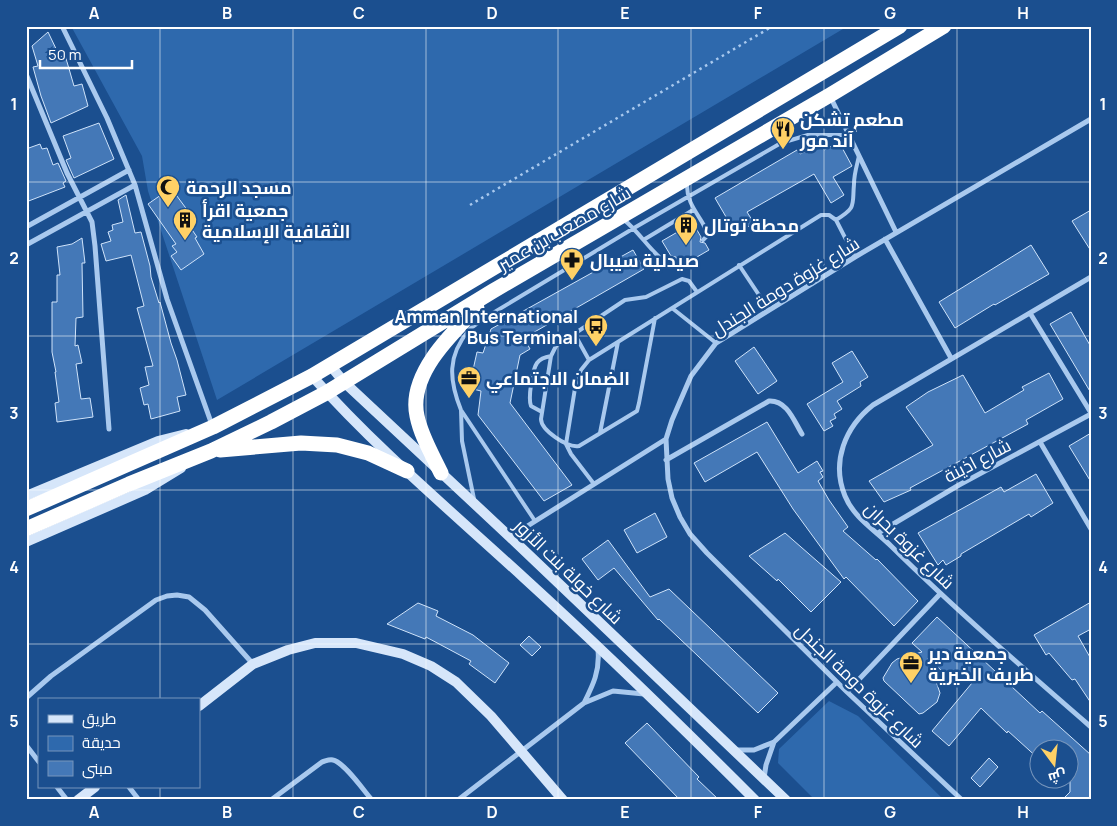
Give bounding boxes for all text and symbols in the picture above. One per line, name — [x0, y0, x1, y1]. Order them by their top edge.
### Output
text: A — [89, 2, 100, 24]
text: B — [222, 2, 232, 24]
text: C — [353, 2, 365, 24]
text: D — [486, 2, 498, 24]
text: E — [620, 2, 630, 24]
text: F — [754, 2, 763, 24]
text: G — [884, 2, 896, 24]
text: H — [1017, 2, 1029, 24]
scale bar — [40, 38, 132, 70]
text: 50 m — [48, 44, 82, 65]
text: 1 — [10, 93, 18, 115]
text: 1 — [1099, 93, 1107, 115]
place label: مطعم تشكن آند مور — [799, 107, 904, 152]
restaurant icon: مطعم تشكن آند مور — [770, 116, 796, 150]
mosque icon: مسجد الرحمة — [155, 174, 181, 208]
place label: مسجد الرحمة — [186, 175, 292, 199]
street label: شارع مصعب بن عمير — [492, 180, 635, 277]
place label: جمعية اقرأ الثقافية الإسلامية — [202, 198, 350, 244]
building icon: جمعية اقرأ الثقافية الإسلامية — [172, 207, 198, 241]
building icon: محطة توتال — [673, 212, 699, 246]
place label: محطة توتال — [704, 213, 799, 237]
street label: شارع غزوة دومة الجندل — [707, 231, 864, 342]
text: 2 — [9, 247, 19, 269]
pharmacy icon: صيدلية سيبال — [559, 247, 585, 281]
text: 2 — [1098, 247, 1108, 269]
place label: صيدلية سيبال — [590, 248, 699, 272]
place label: Amman International Bus Terminal — [394, 304, 578, 349]
bus stop icon: Amman International Bus Terminal — [583, 313, 609, 347]
office icon: الضمان الاجتماعي — [456, 365, 482, 399]
place label: الضمان الاجتماعي — [486, 366, 630, 394]
text: 3 — [9, 402, 19, 424]
text: 3 — [1098, 402, 1108, 424]
street label: شارع اذينة — [939, 432, 1015, 489]
street label: شارع غزوة بحران — [859, 496, 960, 595]
street label: شارع خولة بنت الأزور — [508, 512, 628, 630]
text: 4 — [9, 556, 19, 578]
text: 4 — [1098, 556, 1108, 578]
street label: شارع غزوة دومة الجندل — [790, 617, 930, 753]
place label: جمعية دير طريف الخيرية — [927, 641, 1034, 686]
office icon: جمعية دير طريف الخيرية — [898, 650, 924, 684]
legend — [38, 698, 200, 788]
text: طريق — [82, 708, 116, 729]
text: 5 — [9, 710, 19, 732]
text: 5 — [1098, 710, 1108, 732]
text: حديقة — [82, 732, 121, 753]
north arrow — [1030, 738, 1080, 788]
text: مبنى — [82, 758, 113, 779]
text: ش — [1046, 766, 1069, 789]
text: A — [89, 801, 100, 823]
text: B — [222, 801, 232, 823]
text: C — [353, 801, 365, 823]
text: D — [486, 801, 498, 823]
text: E — [620, 801, 630, 823]
text: F — [754, 801, 763, 823]
text: G — [884, 801, 896, 823]
text: H — [1017, 801, 1029, 823]

